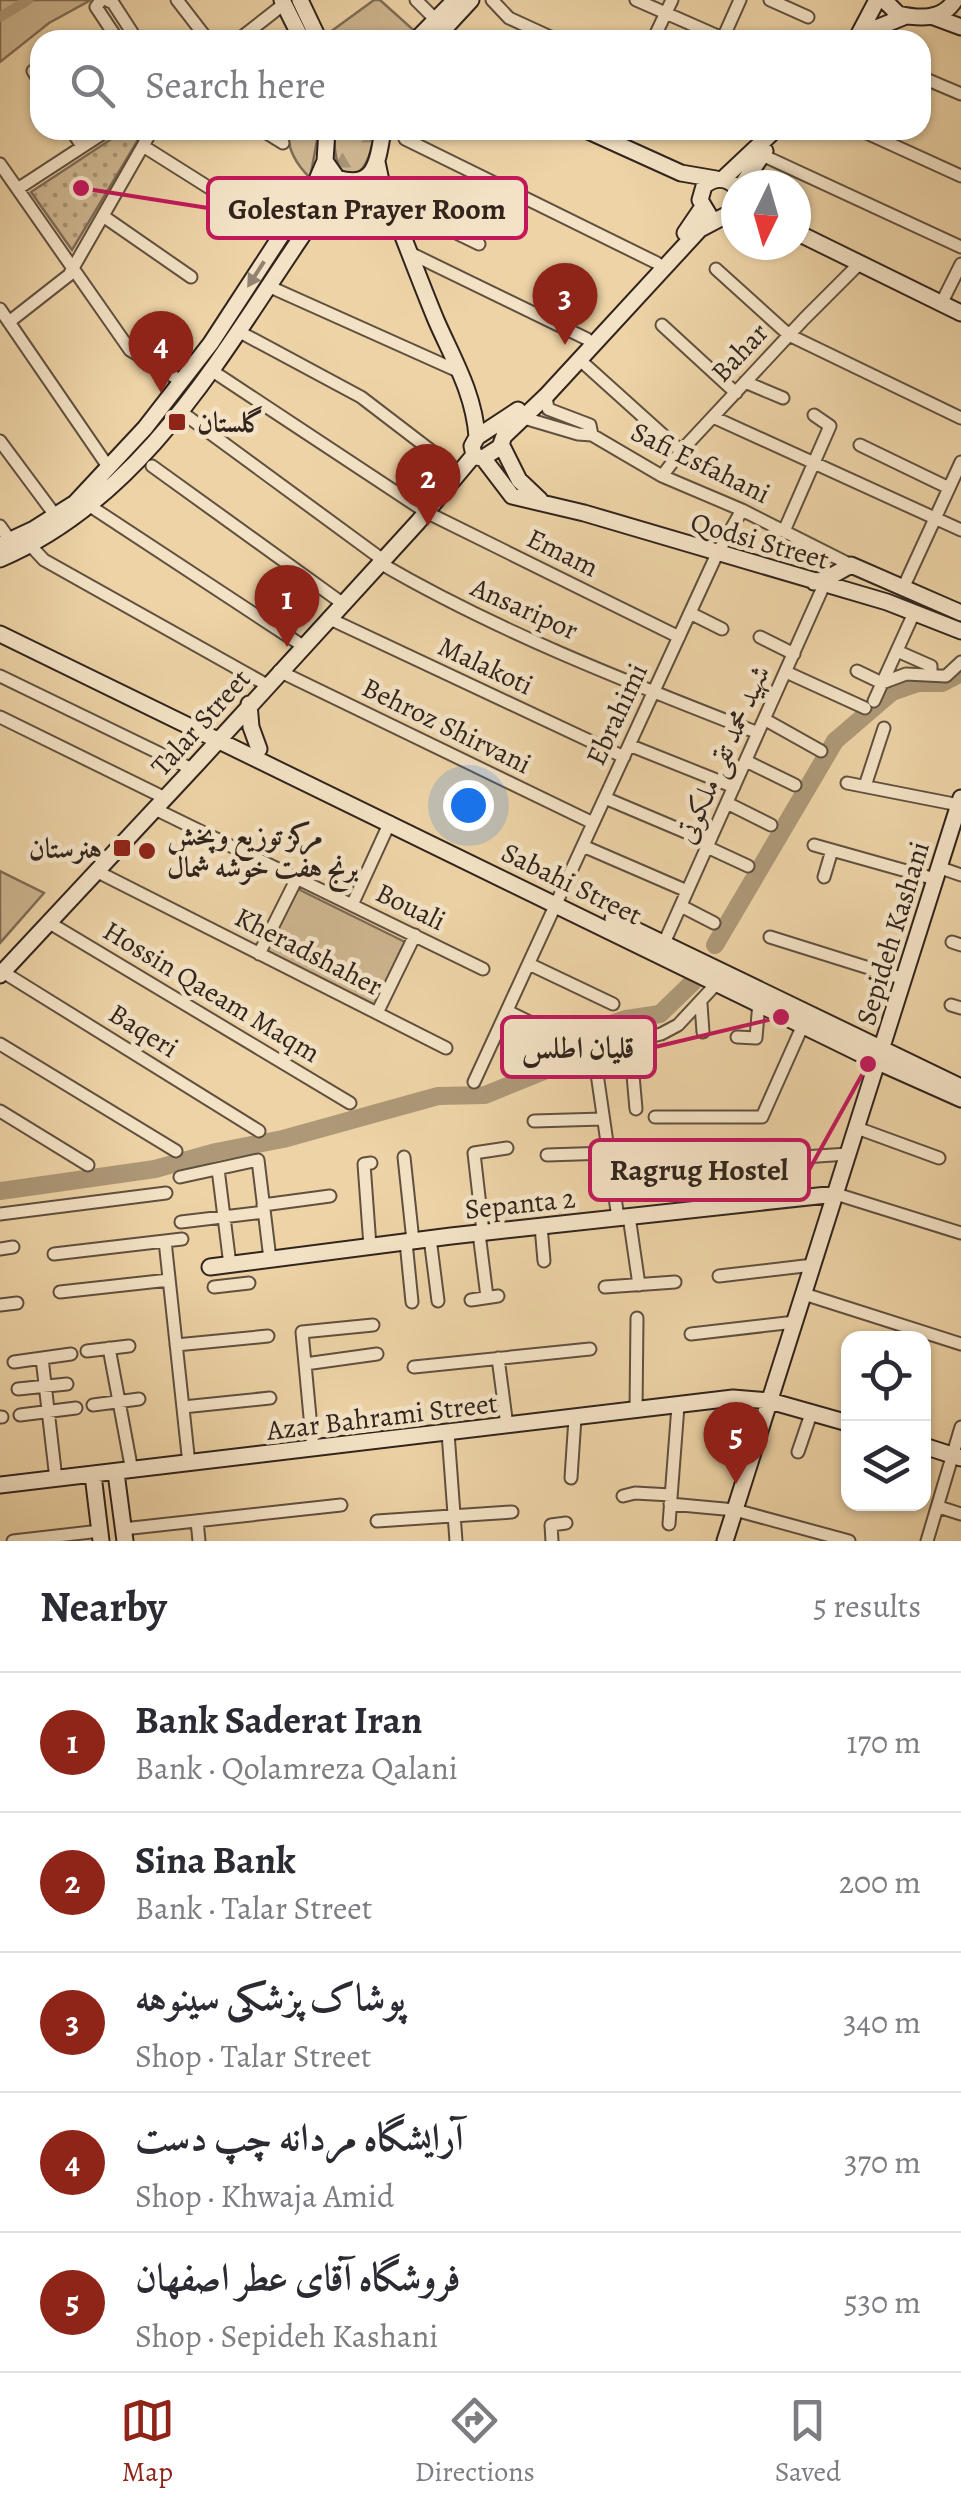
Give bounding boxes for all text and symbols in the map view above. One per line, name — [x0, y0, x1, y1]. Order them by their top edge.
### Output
search box — [30, 30, 931, 140]
icon: search — [65, 58, 120, 113]
text: Search here — [145, 59, 326, 111]
north arrow — [721, 170, 811, 260]
callout: Golestan Prayer Room — [208, 178, 526, 238]
text: Golestan Prayer Room — [228, 189, 506, 229]
one-way arrow — [247, 260, 265, 287]
pin: 3 — [532, 262, 598, 345]
pin: 4 — [128, 310, 194, 393]
street label: Bahar — [702, 314, 777, 391]
place label: گلستان — [197, 404, 264, 442]
marker: گلستان — [166, 411, 188, 433]
street label: Safi Esfahani — [625, 413, 776, 513]
pin: 2 — [396, 444, 460, 526]
street label: Qodsi Street — [686, 503, 833, 579]
street label: Emam — [520, 519, 605, 586]
pin: 1 — [254, 564, 320, 647]
street label: Ansaripor — [464, 568, 584, 649]
street label: Malakoti — [432, 627, 539, 704]
street label: Ebrahimi — [577, 657, 657, 772]
street label: شهید محمد تقی ملکوتی — [667, 659, 780, 850]
street label: Talar Street — [142, 661, 259, 784]
street label: Behroz Shirvani — [356, 669, 537, 783]
your location — [443, 780, 494, 831]
place label: مرکز توزیع وپخش برنج هفت خوشه شمال — [167, 817, 359, 892]
place label: هنرستان — [29, 830, 102, 868]
street label: Sabahi Street — [495, 834, 648, 934]
marker: هنرستان — [111, 837, 133, 859]
street label: Sepideh Kashani — [847, 837, 939, 1030]
marker: مرکز توزیع وپخش برنج هفت خوشه شمال — [136, 840, 158, 862]
street label: Bouali — [369, 874, 452, 940]
street label: Kheradshaher — [228, 898, 389, 1006]
street label: Hossin Qaeam Maqm — [96, 912, 327, 1072]
street label: Baqeri — [101, 995, 186, 1067]
callout: قلیان اطلس — [502, 1017, 655, 1077]
text: قلیان اطلس — [521, 1028, 635, 1069]
callout: Ragrug Hostel — [590, 1140, 809, 1200]
text: Ragrug Hostel — [609, 1150, 789, 1190]
street label: Sepanta 2 — [463, 1179, 577, 1229]
map controls — [841, 1331, 931, 1511]
button: locate — [841, 1331, 931, 1421]
street label: Azar Bahrami Street — [264, 1384, 500, 1450]
pin: 5 — [704, 1402, 768, 1484]
button: layers — [841, 1421, 931, 1511]
text: Nearby — [40, 1578, 167, 1635]
text: 5 results — [813, 1584, 921, 1628]
text: Bank Saderat Iran — [135, 1694, 422, 1746]
text: 1 — [67, 1720, 78, 1764]
text: 170 m — [847, 1720, 921, 1764]
text: Bank · Qolamreza Qalani — [135, 1746, 458, 1790]
text: Sina Bank — [135, 1834, 296, 1886]
text: 2 — [65, 1860, 80, 1904]
text: 200 m — [839, 1860, 921, 1904]
text: Bank · Talar Street — [135, 1886, 372, 1930]
text: پوشاک پزشکی سینوهه — [135, 1971, 406, 2023]
text: 3 — [66, 2000, 79, 2044]
text: 340 m — [843, 2000, 921, 2044]
text: Shop · Talar Street — [135, 2034, 371, 2078]
text: آرایشگاه مردانه چپ دست — [135, 2111, 464, 2163]
text: 4 — [65, 2140, 80, 2184]
text: 370 m — [844, 2140, 921, 2184]
text: Shop · Khwaja Amid — [135, 2174, 394, 2218]
text: فروشگاه آقای عطر اصفهان — [135, 2251, 461, 2303]
text: 5 — [66, 2280, 79, 2324]
text: 530 m — [844, 2280, 921, 2324]
text: Shop · Sepideh Kashani — [135, 2314, 438, 2358]
tab: Map — [120, 2393, 175, 2491]
tab: Directions — [415, 2393, 535, 2491]
tab: Saved — [775, 2393, 841, 2491]

